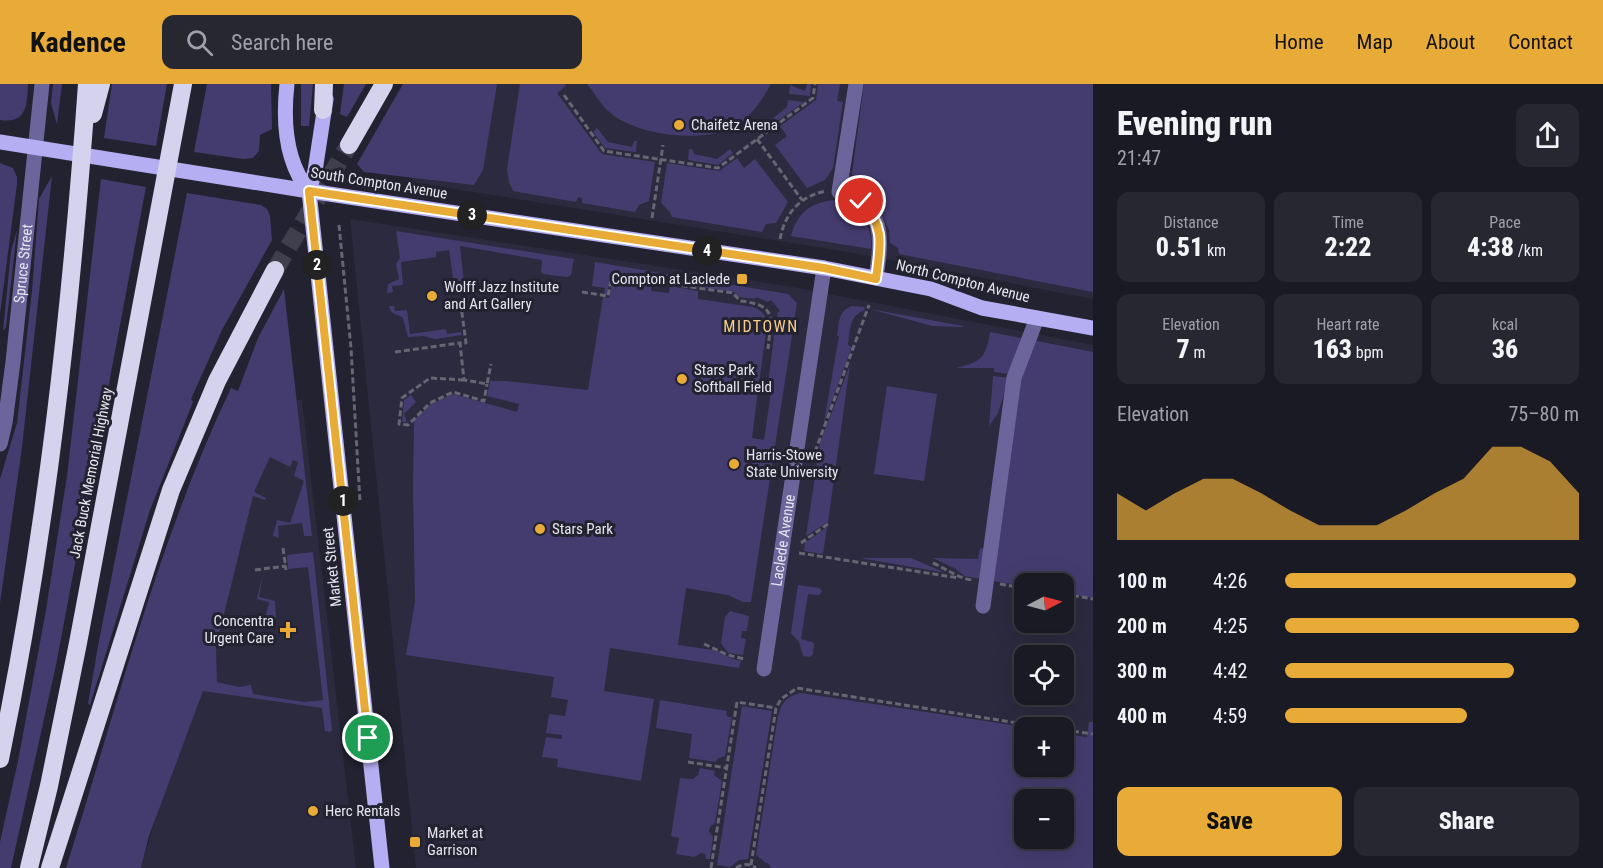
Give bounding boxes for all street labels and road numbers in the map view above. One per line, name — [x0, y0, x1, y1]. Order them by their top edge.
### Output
street label: South Compton Avenue — [309, 163, 449, 203]
street label: Spruce Street — [10, 223, 36, 304]
street label: North Compton Avenue — [894, 256, 1032, 306]
street label: Jack Buck Memorial Highway — [66, 386, 116, 560]
street label: Laclede Avenue — [767, 493, 799, 588]
street label: Market Street — [319, 526, 345, 608]

